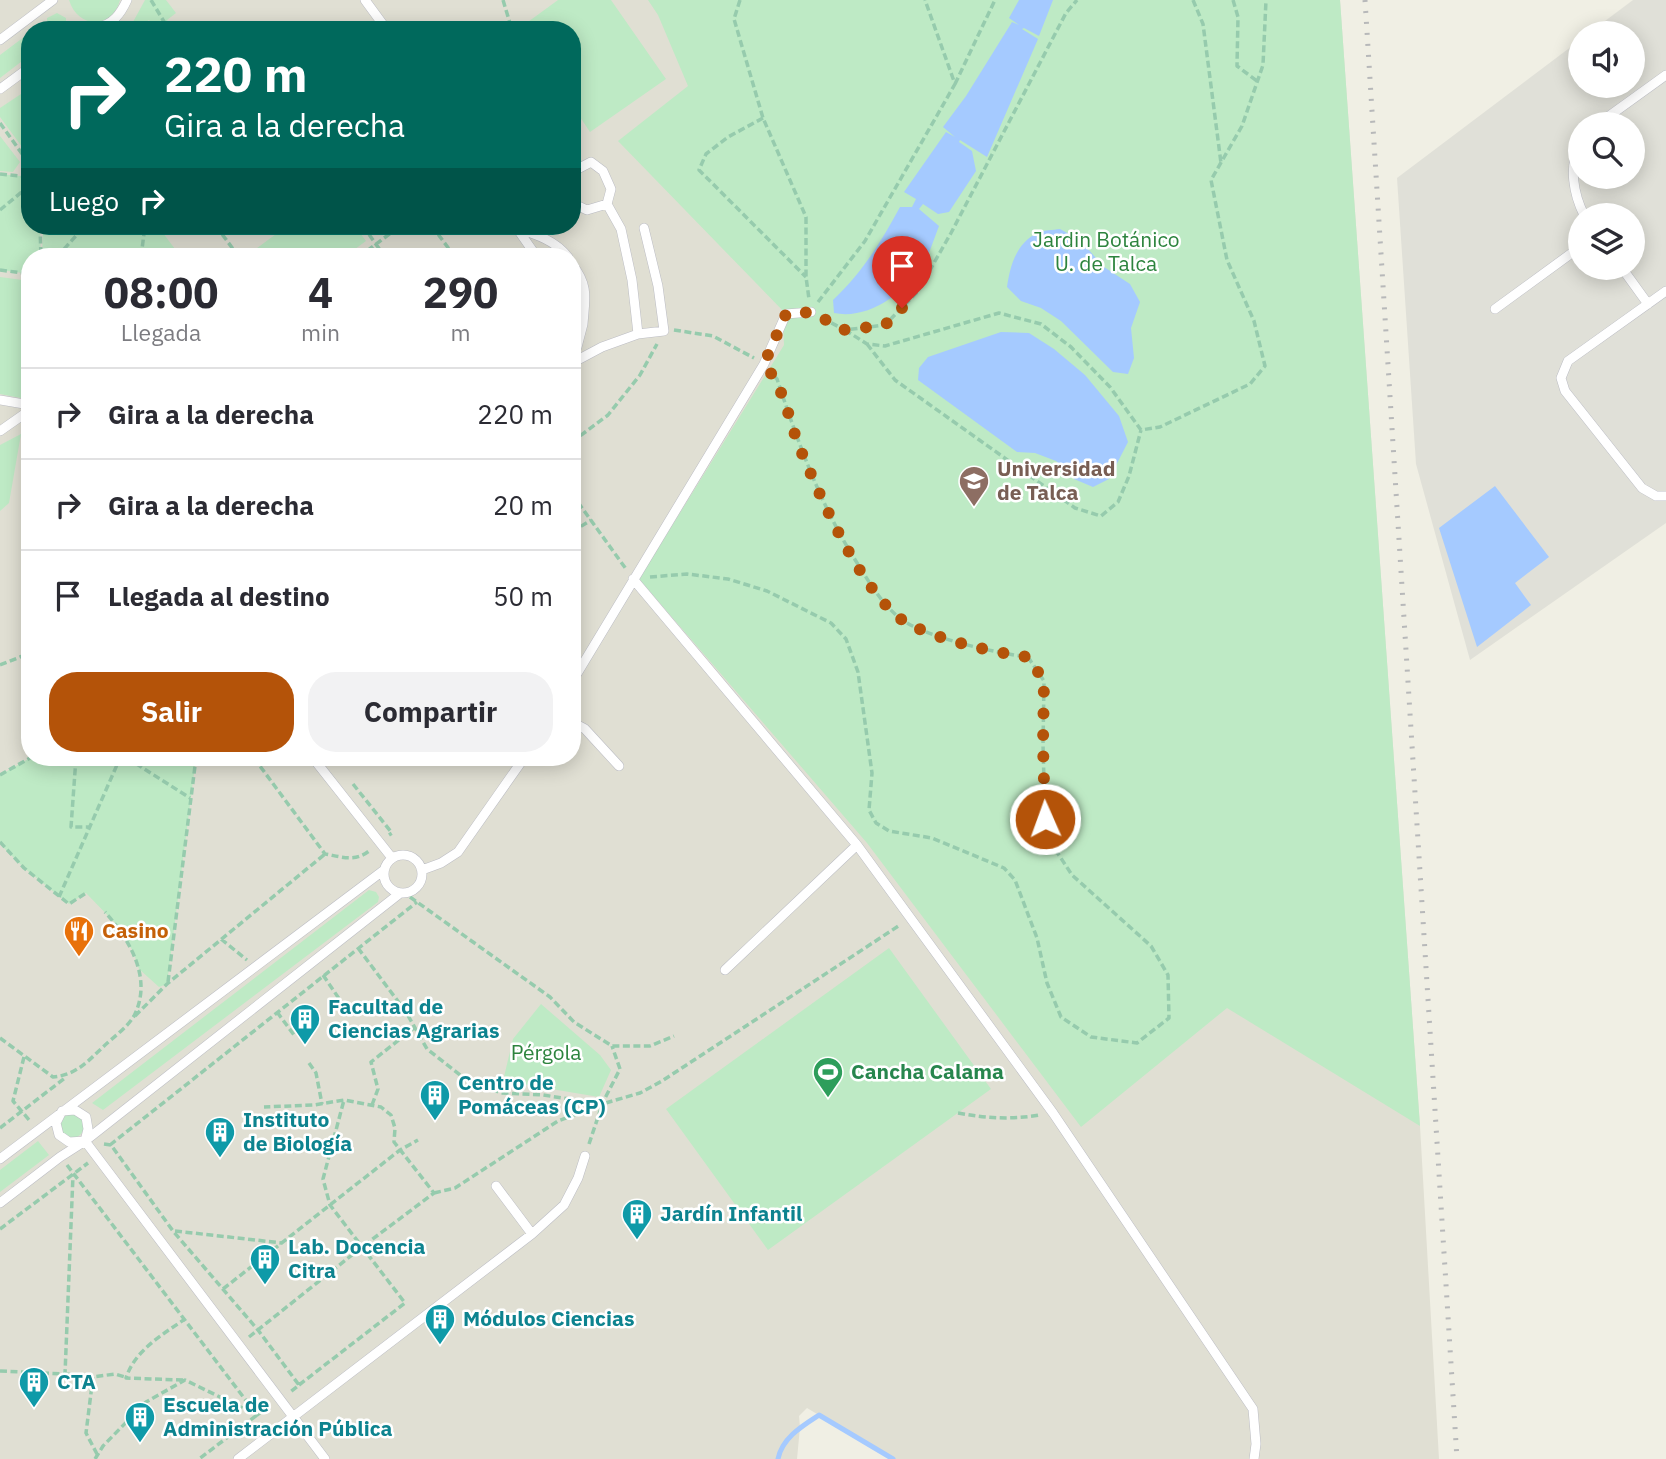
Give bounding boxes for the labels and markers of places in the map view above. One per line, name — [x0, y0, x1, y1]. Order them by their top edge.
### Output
pin — [872, 236, 932, 308]
place label: Universidad de Talca — [997, 454, 1116, 506]
school or university icon: Universidad de Talca — [957, 464, 991, 508]
restaurant icon: Casino — [62, 914, 96, 958]
place label: Casino — [102, 916, 169, 944]
place label: Facultad de Ciencias Agrarias — [328, 992, 500, 1044]
building icon: Facultad de Ciencias Agrarias — [288, 1002, 322, 1046]
sports icon: Cancha Calama — [811, 1055, 845, 1099]
place label: Cancha Calama — [851, 1057, 1004, 1085]
place label: Centro de Pomáceas (CP) — [458, 1068, 606, 1120]
building icon: Centro de Pomáceas (CP) — [418, 1078, 452, 1122]
place label: Instituto de Biología — [243, 1105, 352, 1157]
building icon: Instituto de Biología — [203, 1115, 237, 1159]
building icon: Jardín Infantil — [620, 1197, 654, 1241]
place label: Jardín Infantil — [660, 1199, 802, 1227]
place label: Lab. Docencia Citra — [288, 1232, 425, 1284]
building icon: Lab. Docencia Citra — [248, 1242, 282, 1286]
building icon: Módulos Ciencias — [423, 1302, 457, 1346]
place label: Módulos Ciencias — [463, 1304, 634, 1332]
building icon: CTA — [17, 1365, 51, 1409]
place label: CTA — [57, 1367, 96, 1395]
place label: Escuela de Administración Pública — [163, 1390, 393, 1442]
building icon: Escuela de Administración Pública — [123, 1400, 157, 1444]

